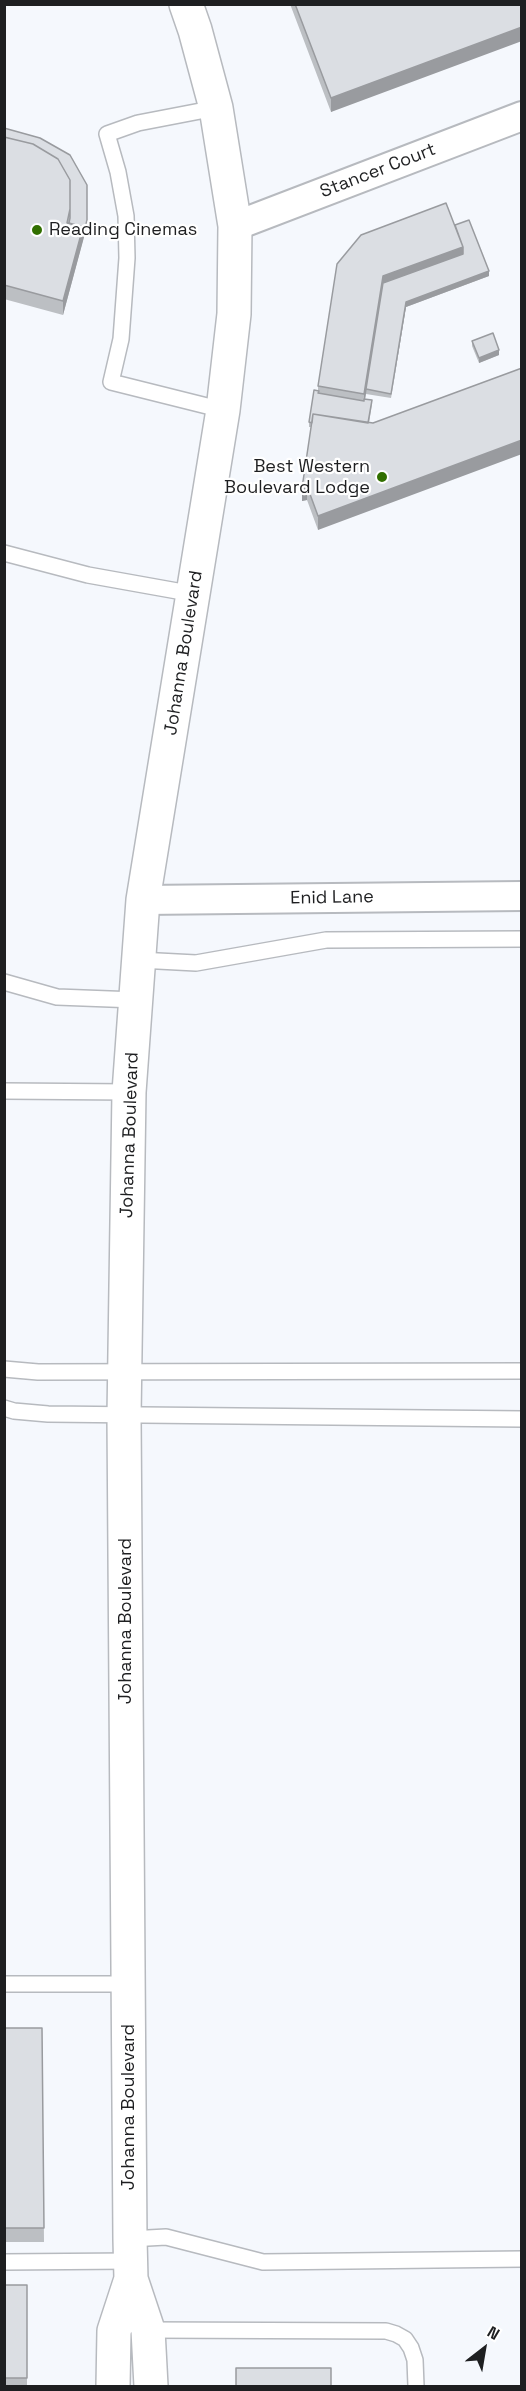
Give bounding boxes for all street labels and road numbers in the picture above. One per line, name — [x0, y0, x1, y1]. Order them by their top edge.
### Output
street label: Stancer Court — [317, 139, 439, 203]
street label: Johanna Boulevard — [160, 569, 208, 737]
street label: Enid Lane — [290, 886, 374, 910]
street label: Johanna Boulevard — [116, 1052, 144, 1218]
street label: Johanna Boulevard — [115, 1538, 137, 1704]
street label: Johanna Boulevard — [118, 2024, 140, 2190]

